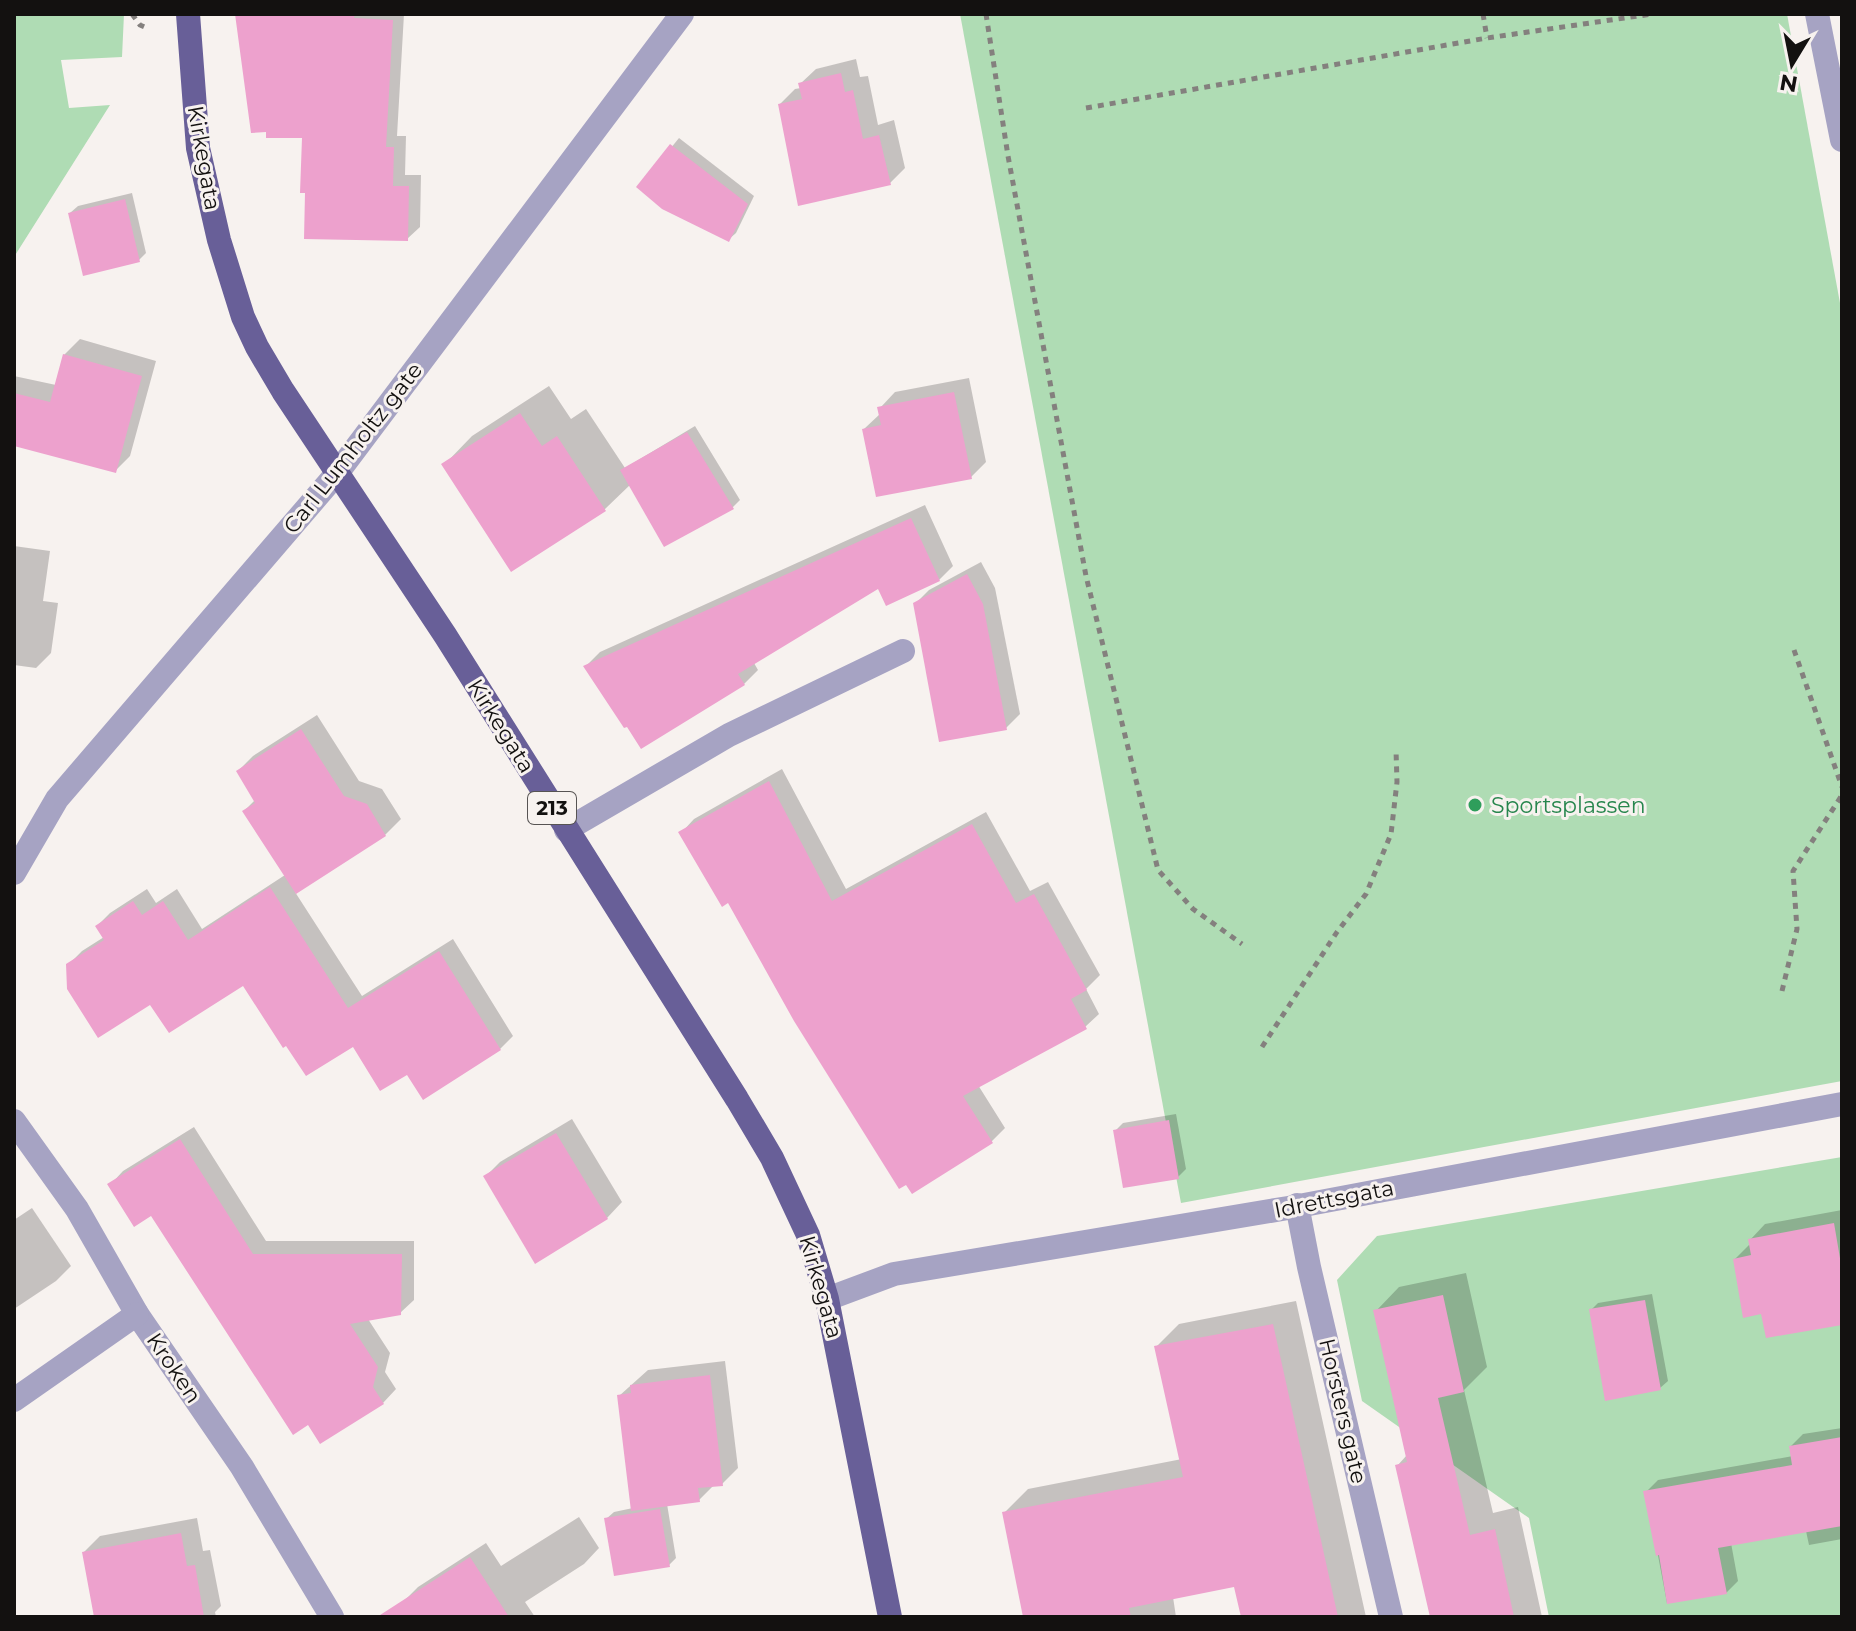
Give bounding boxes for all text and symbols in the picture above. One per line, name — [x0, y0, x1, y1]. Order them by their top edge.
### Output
north arrow — [1752, 24, 1832, 104]
text: N — [1778, 68, 1800, 98]
street label: Kirkegata — [182, 104, 226, 212]
street label: Carl Lumholtz gate — [278, 357, 428, 539]
street label: Kirkegata — [462, 674, 540, 778]
road number: 213 — [528, 792, 576, 824]
place label: Sportsplassen — [1491, 792, 1646, 819]
marker: Sportsplassen — [1466, 796, 1484, 814]
street label: Idrettsgata — [1272, 1174, 1396, 1224]
street label: Kirkegata — [793, 1232, 849, 1342]
street label: Kroken — [141, 1328, 207, 1408]
street label: Horsters gate — [1313, 1336, 1373, 1486]

